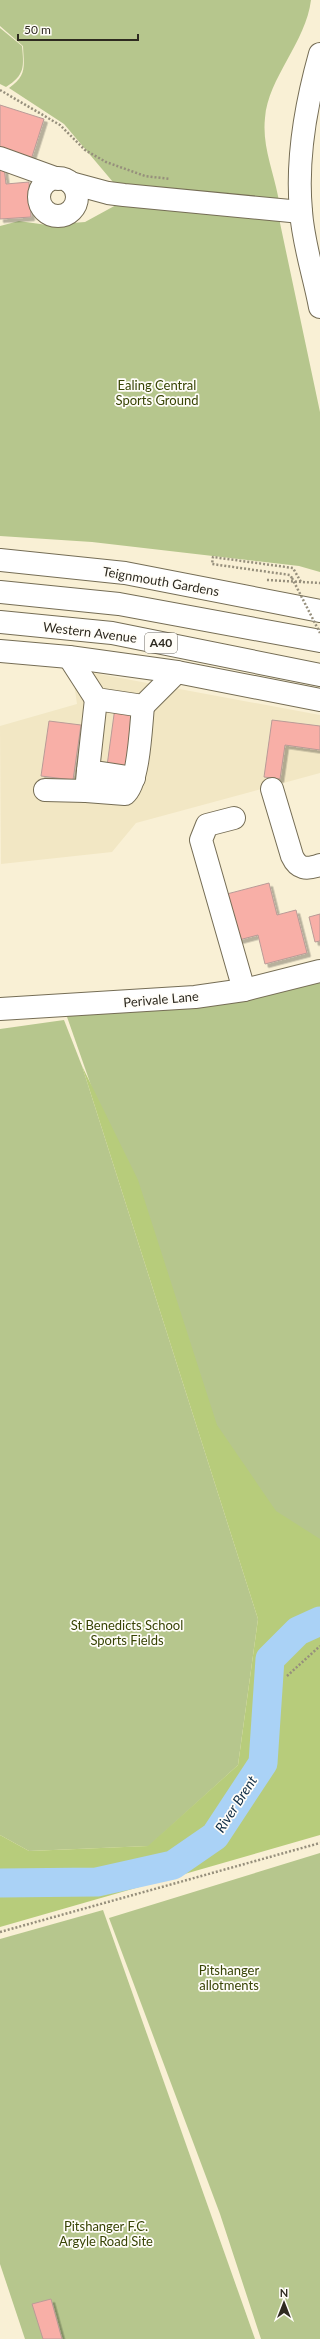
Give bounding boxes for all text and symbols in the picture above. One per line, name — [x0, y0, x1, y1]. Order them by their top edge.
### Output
scale bar — [18, 16, 138, 42]
text: 50 m — [24, 22, 51, 37]
park label: Ealing Central Sports Ground — [116, 377, 198, 408]
street label: Teignmouth Gardens — [101, 563, 221, 599]
street label: Western Avenue — [42, 618, 138, 646]
road number: A40 — [145, 633, 177, 653]
street label: Perivale Lane — [123, 988, 200, 1010]
park label: St Benedicts School Sports Fields — [71, 1617, 183, 1648]
water label: River Brent — [211, 1772, 260, 1835]
park label: Pitshanger allotments — [199, 1962, 259, 1993]
park label: Pitshanger F.C. Argyle Road Site — [59, 2218, 153, 2249]
north arrow — [264, 2283, 304, 2323]
text: N — [280, 2286, 288, 2299]

